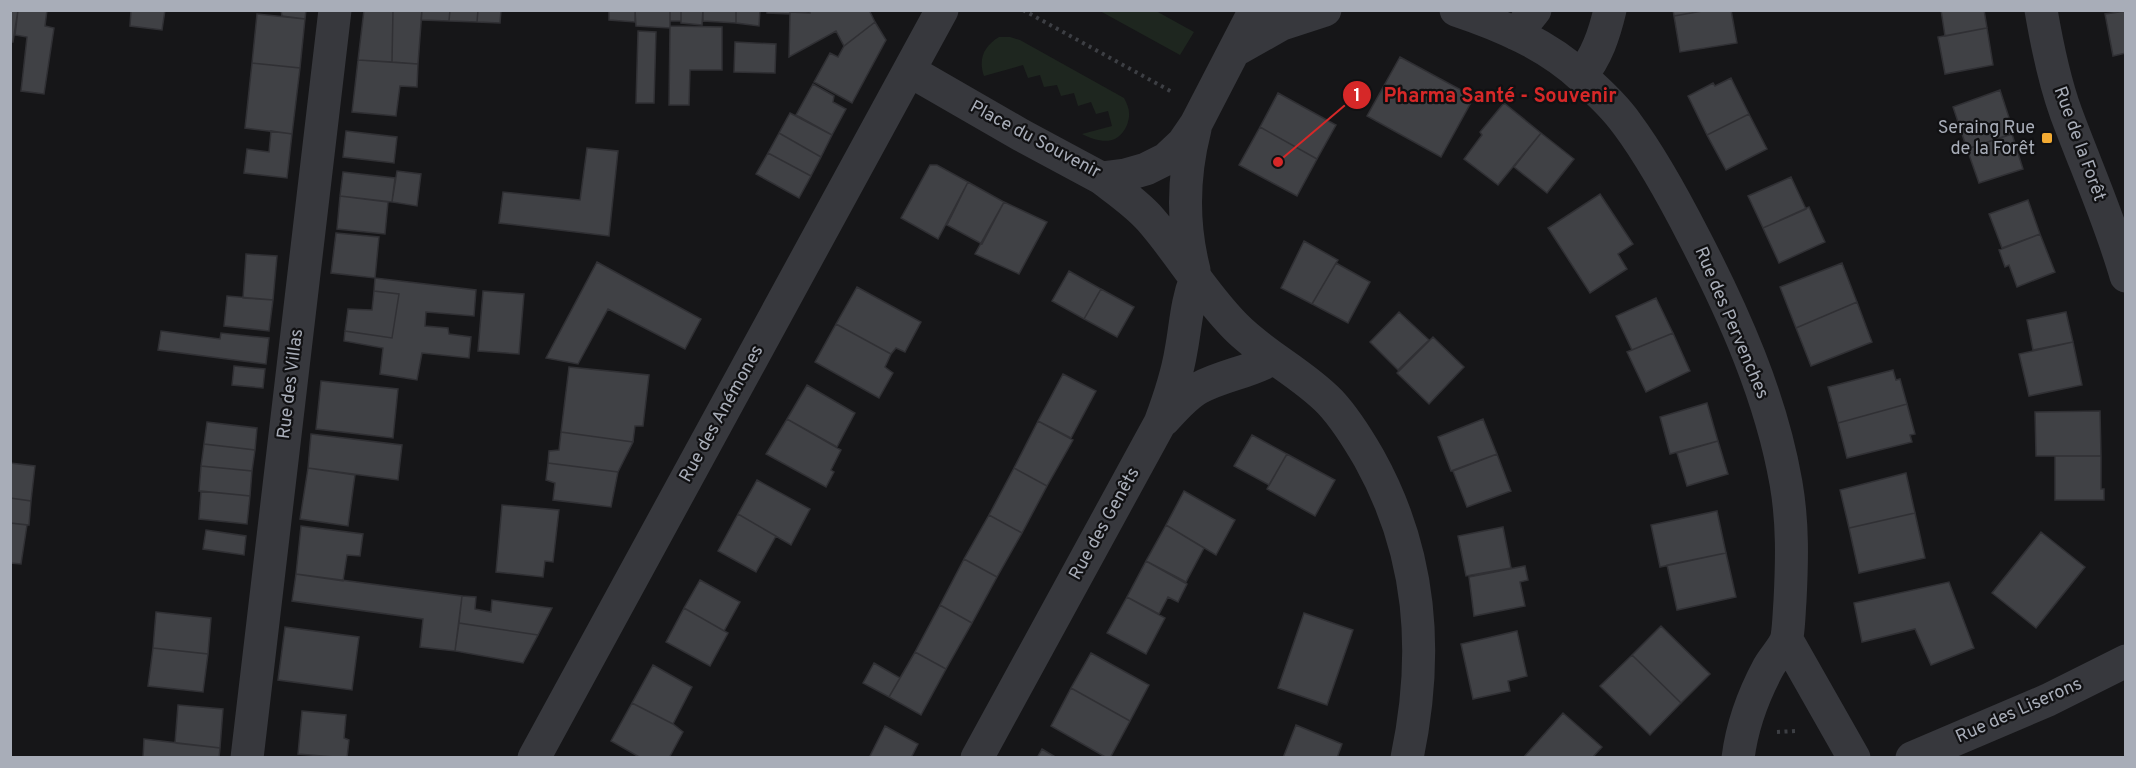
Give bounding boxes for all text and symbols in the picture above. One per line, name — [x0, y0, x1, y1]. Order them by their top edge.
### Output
callout: Pharma Santé - Souvenir — [1342, 76, 1629, 114]
text: Pharma Santé - Souvenir — [1384, 84, 1617, 110]
street label: Rue de la Forêt — [2048, 84, 2110, 204]
text: 1 — [1353, 85, 1361, 108]
street label: Place du Souvenir — [966, 96, 1104, 184]
place label: Seraing Rue de la Forêt — [1938, 117, 2035, 161]
marker: Seraing Rue de la Forêt — [2040, 131, 2054, 145]
street label: Rue des Pervenches — [1689, 243, 1773, 403]
street label: Rue des Villas — [273, 328, 309, 440]
street label: Rue des Anémones — [675, 341, 769, 487]
street label: Rue des Genêts — [1065, 464, 1145, 584]
street label: Rue des Liserons — [1952, 673, 2086, 749]

